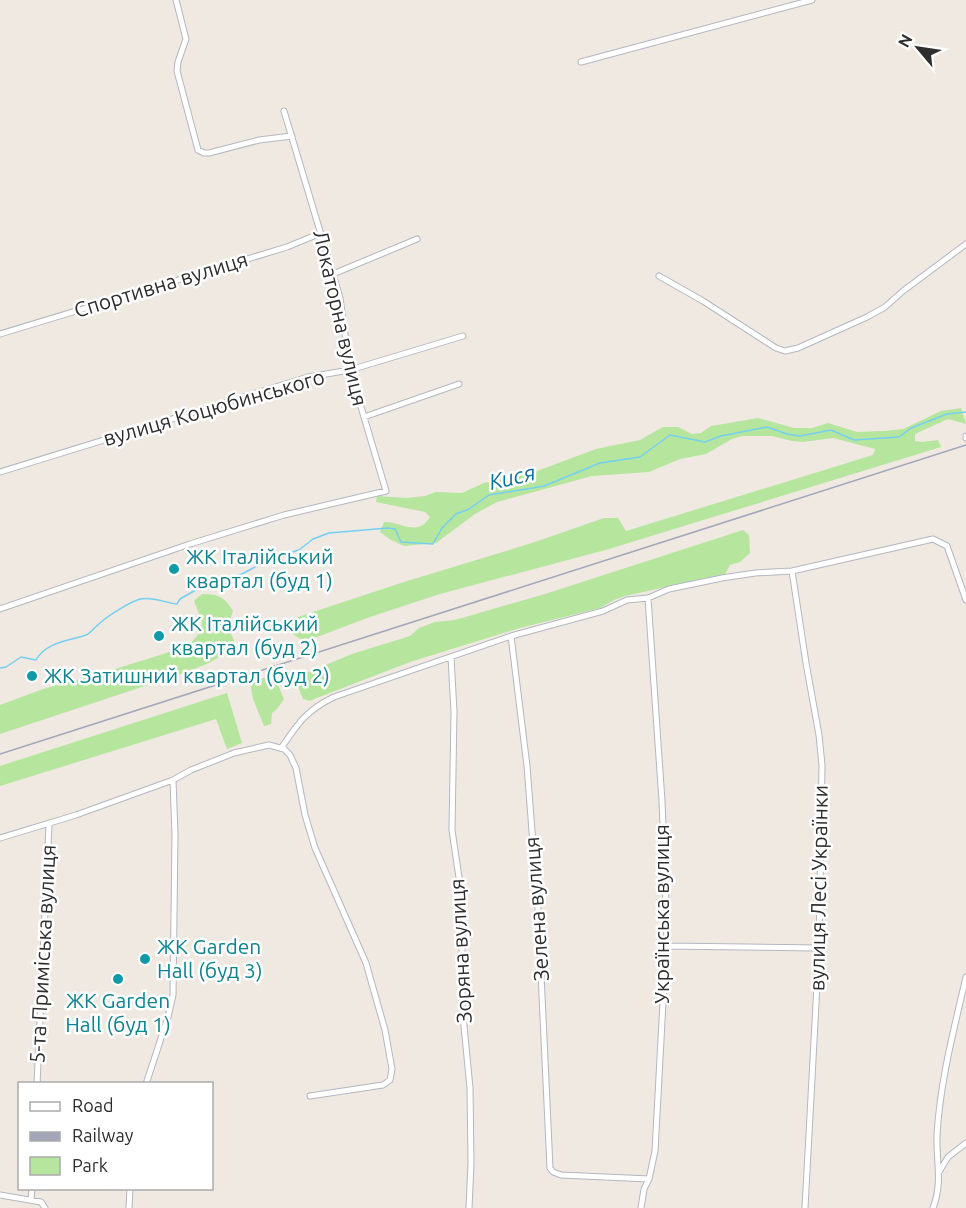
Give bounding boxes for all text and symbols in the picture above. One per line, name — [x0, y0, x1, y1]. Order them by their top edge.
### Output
north arrow — [888, 18, 948, 78]
text: N — [894, 31, 916, 50]
street label: Локаторна вулиця — [309, 228, 373, 408]
street label: Спортивна вулиця — [71, 246, 250, 322]
street label: вулиця Коцюбинського — [100, 364, 327, 450]
water label: Кися — [486, 459, 537, 494]
place label: ЖК Італійський квартал (буд 1) — [186, 544, 333, 592]
marker: ЖК Італійський квартал (буд 1) — [167, 562, 181, 576]
place label: ЖК Італійський квартал (буд 2) — [171, 611, 318, 659]
marker: ЖК Італійський квартал (буд 2) — [152, 629, 166, 643]
place label: ЖК Затишний квартал (буд 2) — [44, 663, 330, 687]
marker: ЖК Затишний квартал (буд 2) — [25, 669, 39, 683]
street label: вулиця Лесі Українки — [804, 785, 832, 991]
street label: Українська вулиця — [649, 824, 673, 1004]
street label: Зелена вулиця — [519, 836, 553, 982]
street label: 5-та Приміська вулиця — [24, 844, 60, 1064]
street label: Зоряна вулиця — [444, 878, 476, 1024]
place label: ЖК Garden Hall (буд 3) — [157, 934, 263, 982]
marker: ЖК Garden Hall (буд 3) — [138, 952, 152, 966]
marker: ЖК Garden Hall (буд 1) — [111, 972, 125, 986]
place label: ЖК Garden Hall (буд 1) — [65, 988, 171, 1036]
legend — [18, 1082, 213, 1190]
text: Road — [72, 1095, 114, 1115]
text: Railway — [72, 1125, 134, 1145]
text: Park — [72, 1155, 108, 1175]

